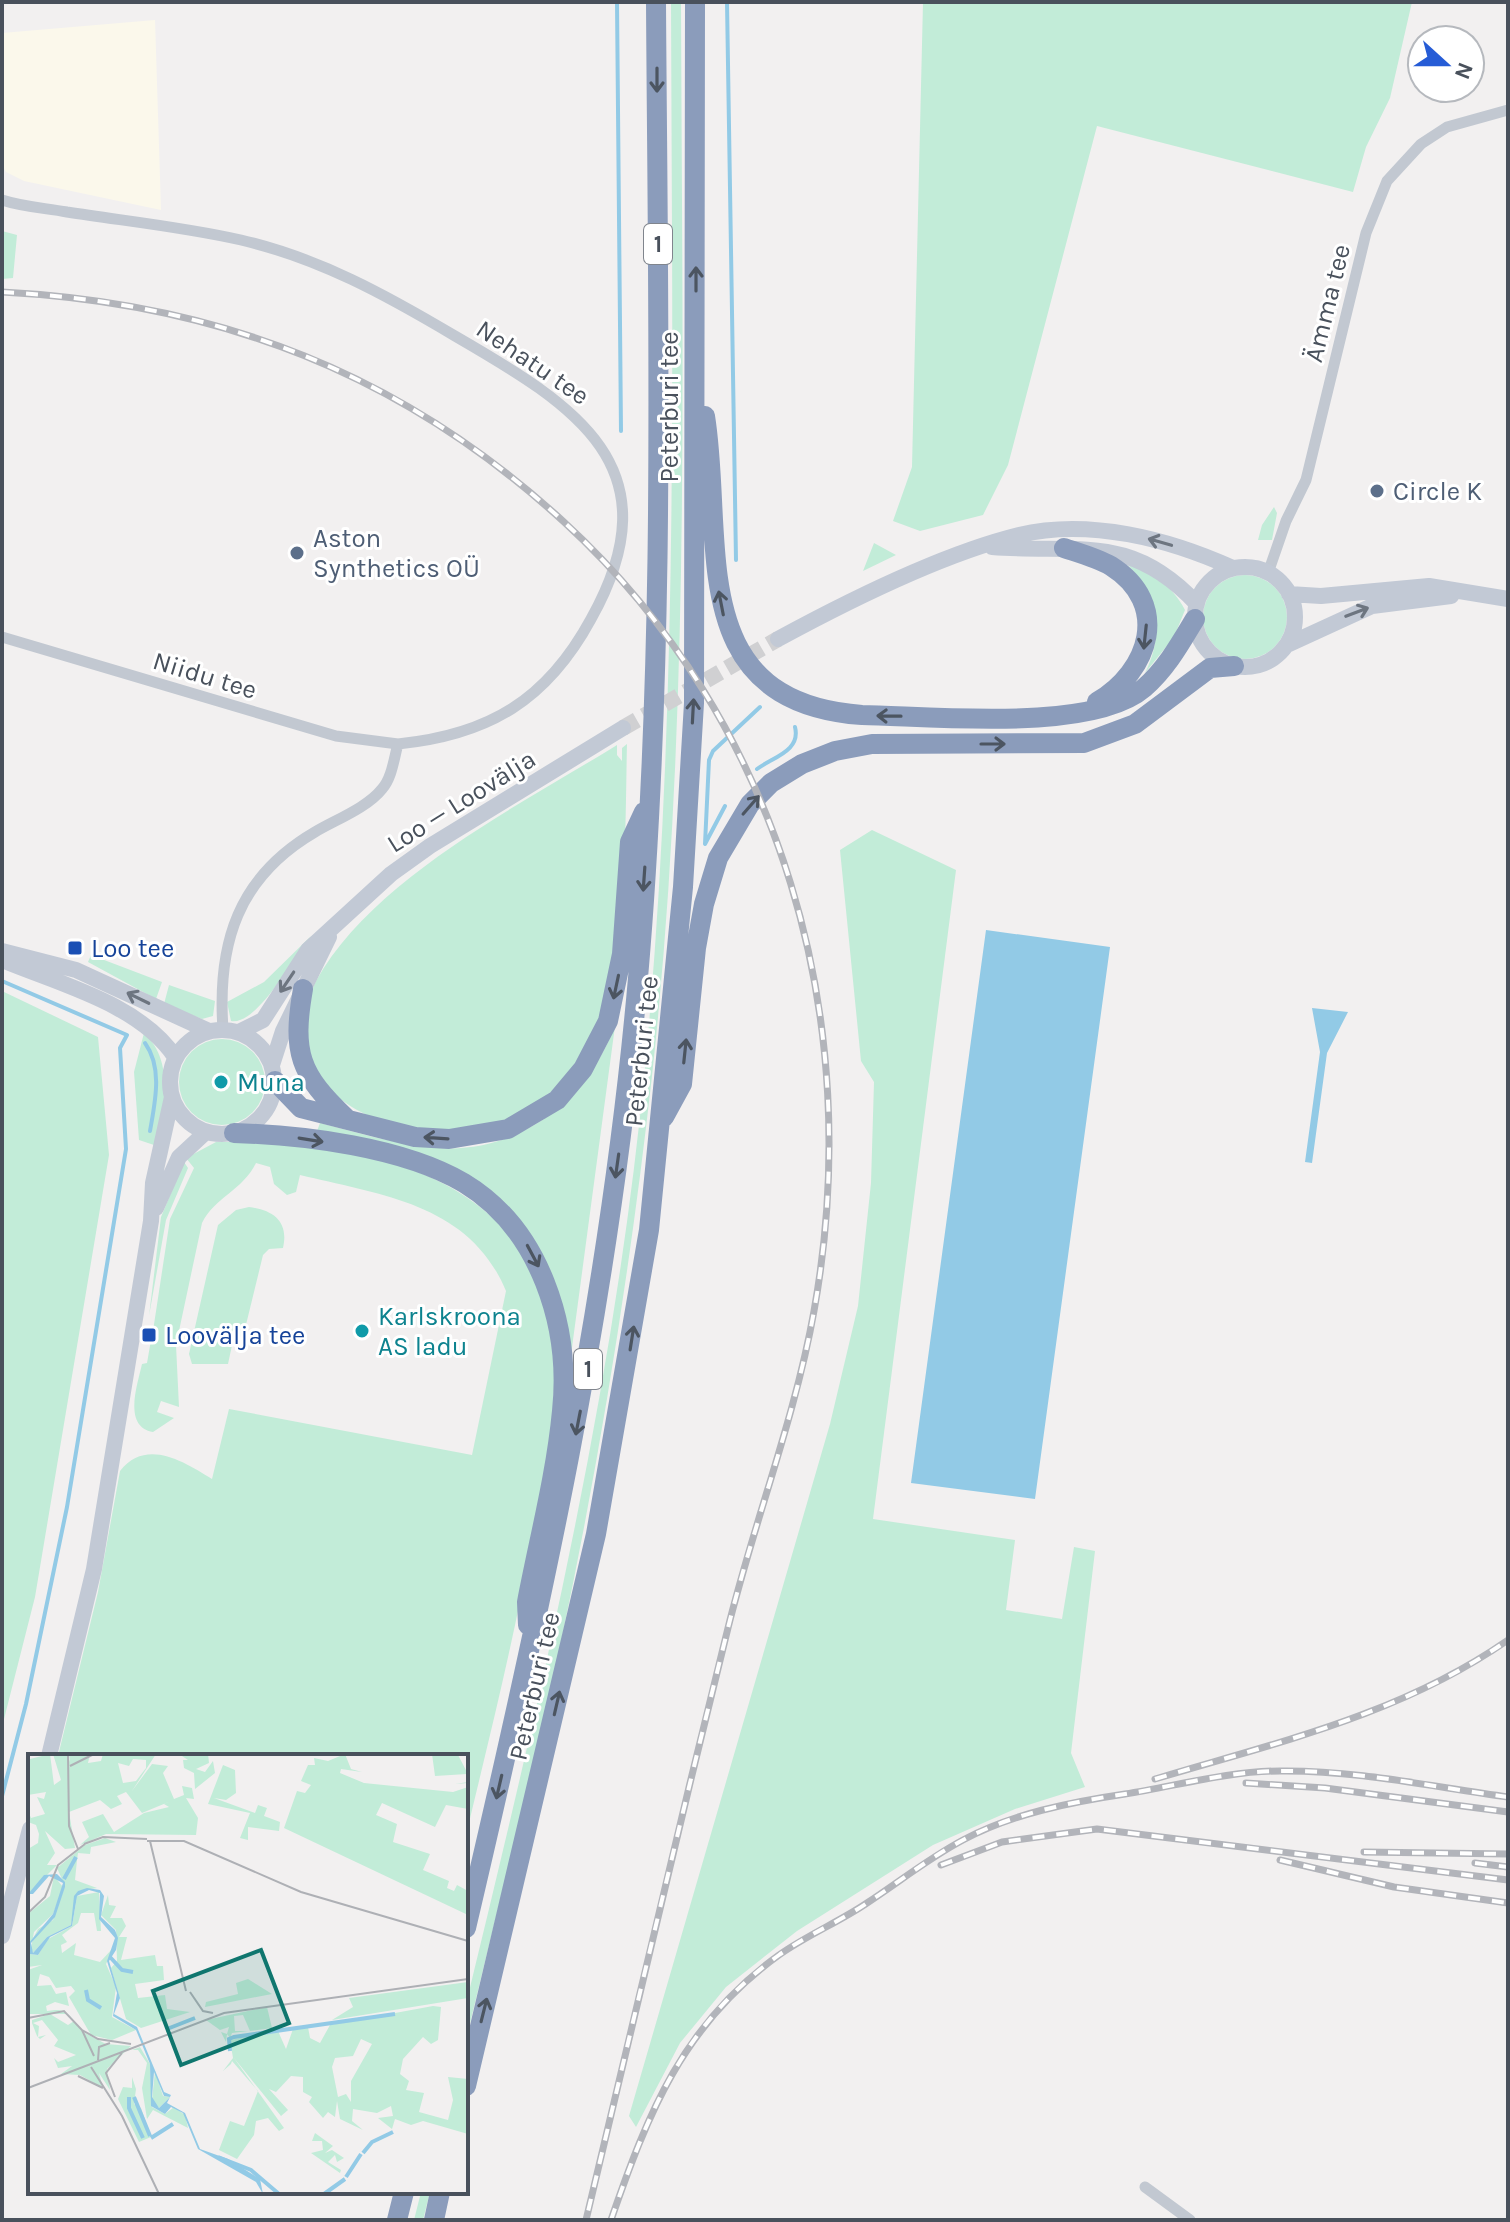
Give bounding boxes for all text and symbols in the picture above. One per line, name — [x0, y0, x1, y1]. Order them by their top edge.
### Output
north arrow — [1406, 24, 1486, 104]
text: N — [1449, 59, 1479, 83]
one-way arrow — [649, 66, 665, 93]
road number: 1 — [644, 224, 672, 264]
street label: Ämma tee — [1298, 241, 1357, 365]
one-way arrow — [688, 266, 703, 293]
street label: Nehatu tee — [470, 313, 595, 411]
street label: Peterburi tee — [654, 331, 685, 483]
place label: Circle K — [1393, 476, 1482, 507]
marker: Circle K — [1368, 482, 1386, 500]
place label: Aston Synthetics OÜ — [313, 523, 480, 584]
one-way arrow — [1147, 534, 1173, 549]
marker: Aston Synthetics OÜ — [288, 544, 306, 562]
one-way arrow — [713, 591, 728, 616]
one-way arrow — [1344, 604, 1369, 618]
one-way arrow — [1138, 623, 1153, 649]
street label: Niidu tee — [149, 645, 261, 706]
one-way arrow — [686, 698, 701, 725]
one-way arrow — [876, 708, 903, 723]
one-way arrow — [979, 736, 1006, 752]
street label: Loo — Loovälja — [381, 743, 541, 859]
one-way arrow — [742, 795, 760, 815]
one-way arrow — [636, 865, 651, 892]
place label: Loo tee — [91, 933, 174, 964]
marker: Loo tee — [66, 939, 84, 957]
one-way arrow — [278, 971, 295, 993]
one-way arrow — [608, 973, 623, 999]
street label: Peterburi tee — [618, 974, 665, 1128]
one-way arrow — [127, 990, 151, 1005]
one-way arrow — [678, 1039, 693, 1065]
place label: Muna — [237, 1067, 305, 1098]
marker: Muna — [212, 1073, 230, 1091]
one-way arrow — [423, 1130, 450, 1145]
one-way arrow — [298, 1133, 324, 1148]
one-way arrow — [609, 1153, 624, 1178]
one-way arrow — [525, 1243, 541, 1267]
place label: Karlskroona AS ladu — [378, 1301, 521, 1362]
place label: Loovälja tee — [165, 1320, 305, 1351]
marker: Karlskroona AS ladu — [353, 1322, 371, 1340]
marker: Loovälja tee — [140, 1326, 158, 1344]
one-way arrow — [625, 1326, 640, 1352]
road number: 1 — [574, 1349, 602, 1389]
one-way arrow — [569, 1410, 584, 1435]
street label: Peterburi tee — [502, 1609, 567, 1763]
one-way arrow — [550, 1690, 565, 1716]
inset map — [28, 1754, 468, 2194]
one-way arrow — [491, 1773, 506, 1799]
one-way arrow — [478, 1998, 493, 2024]

